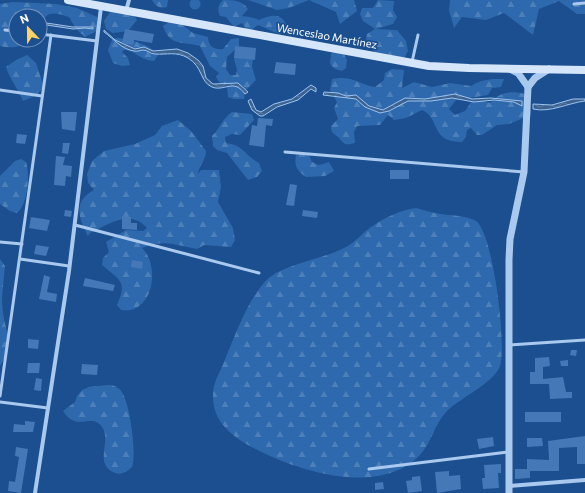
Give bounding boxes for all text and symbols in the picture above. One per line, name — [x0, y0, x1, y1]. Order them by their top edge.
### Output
north arrow — [8, 8, 48, 48]
text: N — [18, 11, 30, 26]
street label: Wenceslao Martínez — [276, 20, 379, 51]

